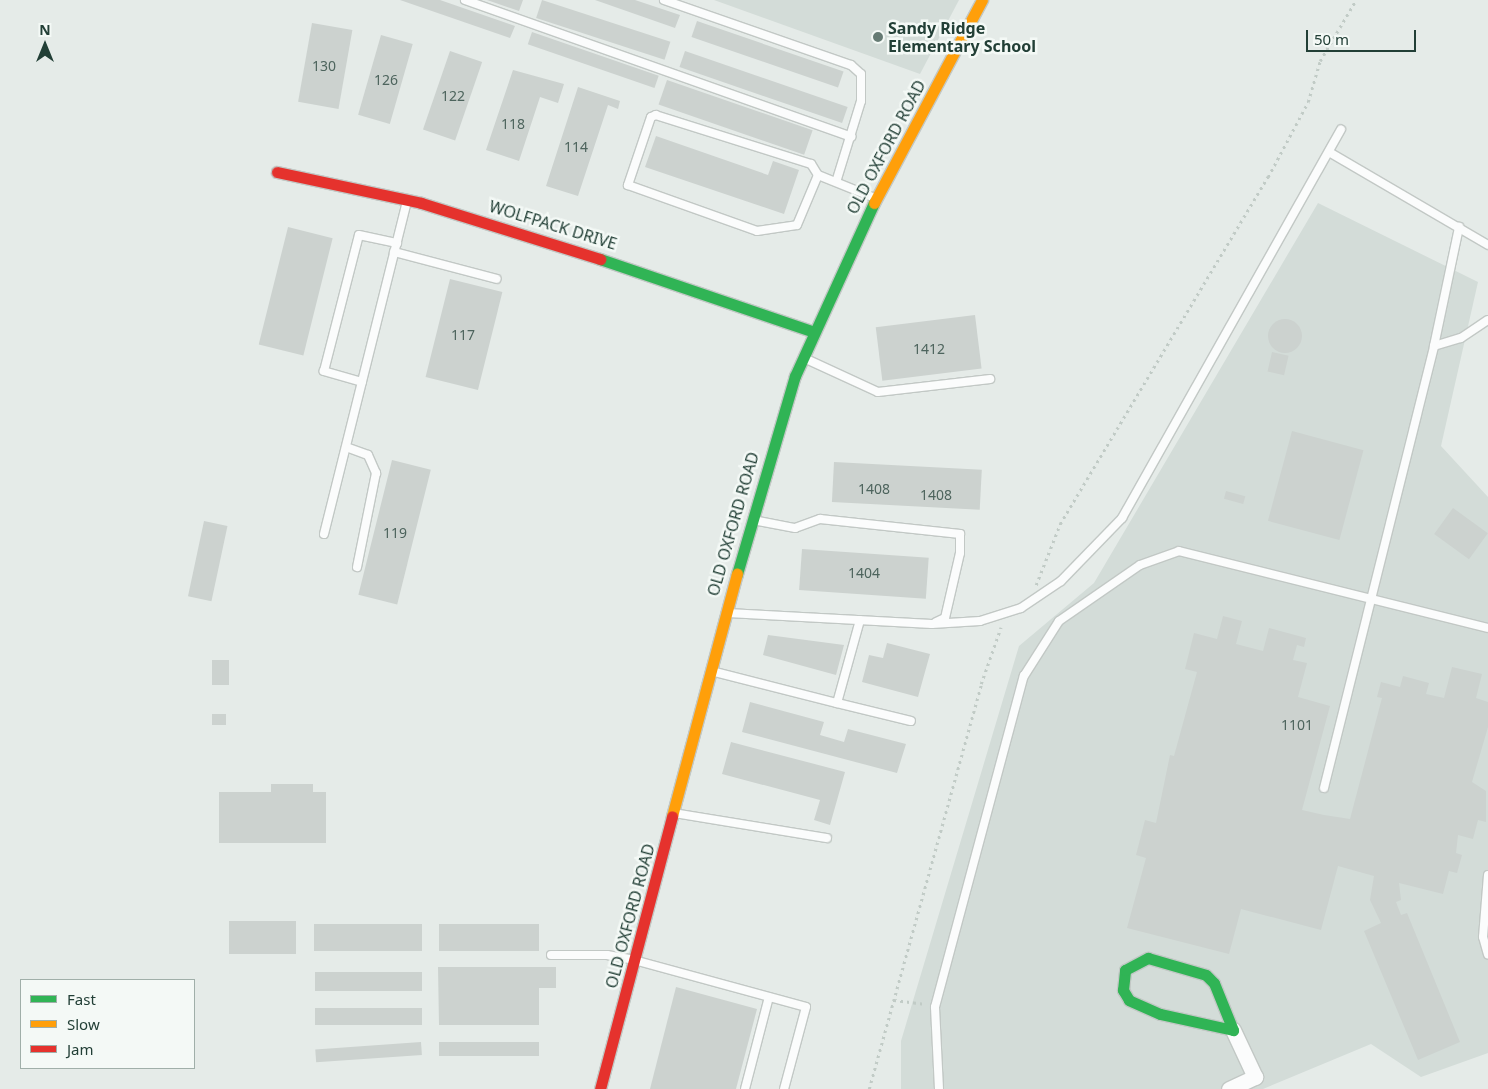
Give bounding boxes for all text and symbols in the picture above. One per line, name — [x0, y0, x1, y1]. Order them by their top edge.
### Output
place label: Sandy Ridge Elementary School — [888, 18, 1036, 56]
north arrow — [20, 20, 70, 70]
text: N — [39, 20, 51, 39]
scale bar — [1308, 20, 1418, 52]
text: 50 m — [1314, 29, 1349, 49]
marker: Sandy Ridge Elementary School — [872, 31, 884, 43]
house number: 130 — [312, 58, 336, 74]
house number: 126 — [374, 72, 398, 88]
street label: OLD OXFORD ROAD — [843, 77, 929, 217]
house number: 122 — [441, 88, 465, 104]
house number: 118 — [501, 116, 525, 132]
house number: 114 — [564, 139, 588, 155]
street label: WOLFPACK DRIVE — [487, 196, 619, 254]
house number: 117 — [451, 327, 475, 343]
house number: 1412 — [913, 341, 945, 357]
street label: OLD OXFORD ROAD — [703, 450, 763, 598]
house number: 1408 — [858, 481, 890, 497]
house number: 1408 — [920, 487, 952, 503]
house number: 119 — [383, 525, 407, 541]
house number: 1404 — [848, 565, 880, 581]
house number: 1101 — [1281, 717, 1313, 733]
street label: OLD OXFORD ROAD — [601, 842, 659, 990]
legend — [20, 979, 195, 1069]
text: Fast — [67, 989, 96, 1009]
text: Slow — [67, 1014, 100, 1034]
text: Jam — [67, 1039, 94, 1059]

